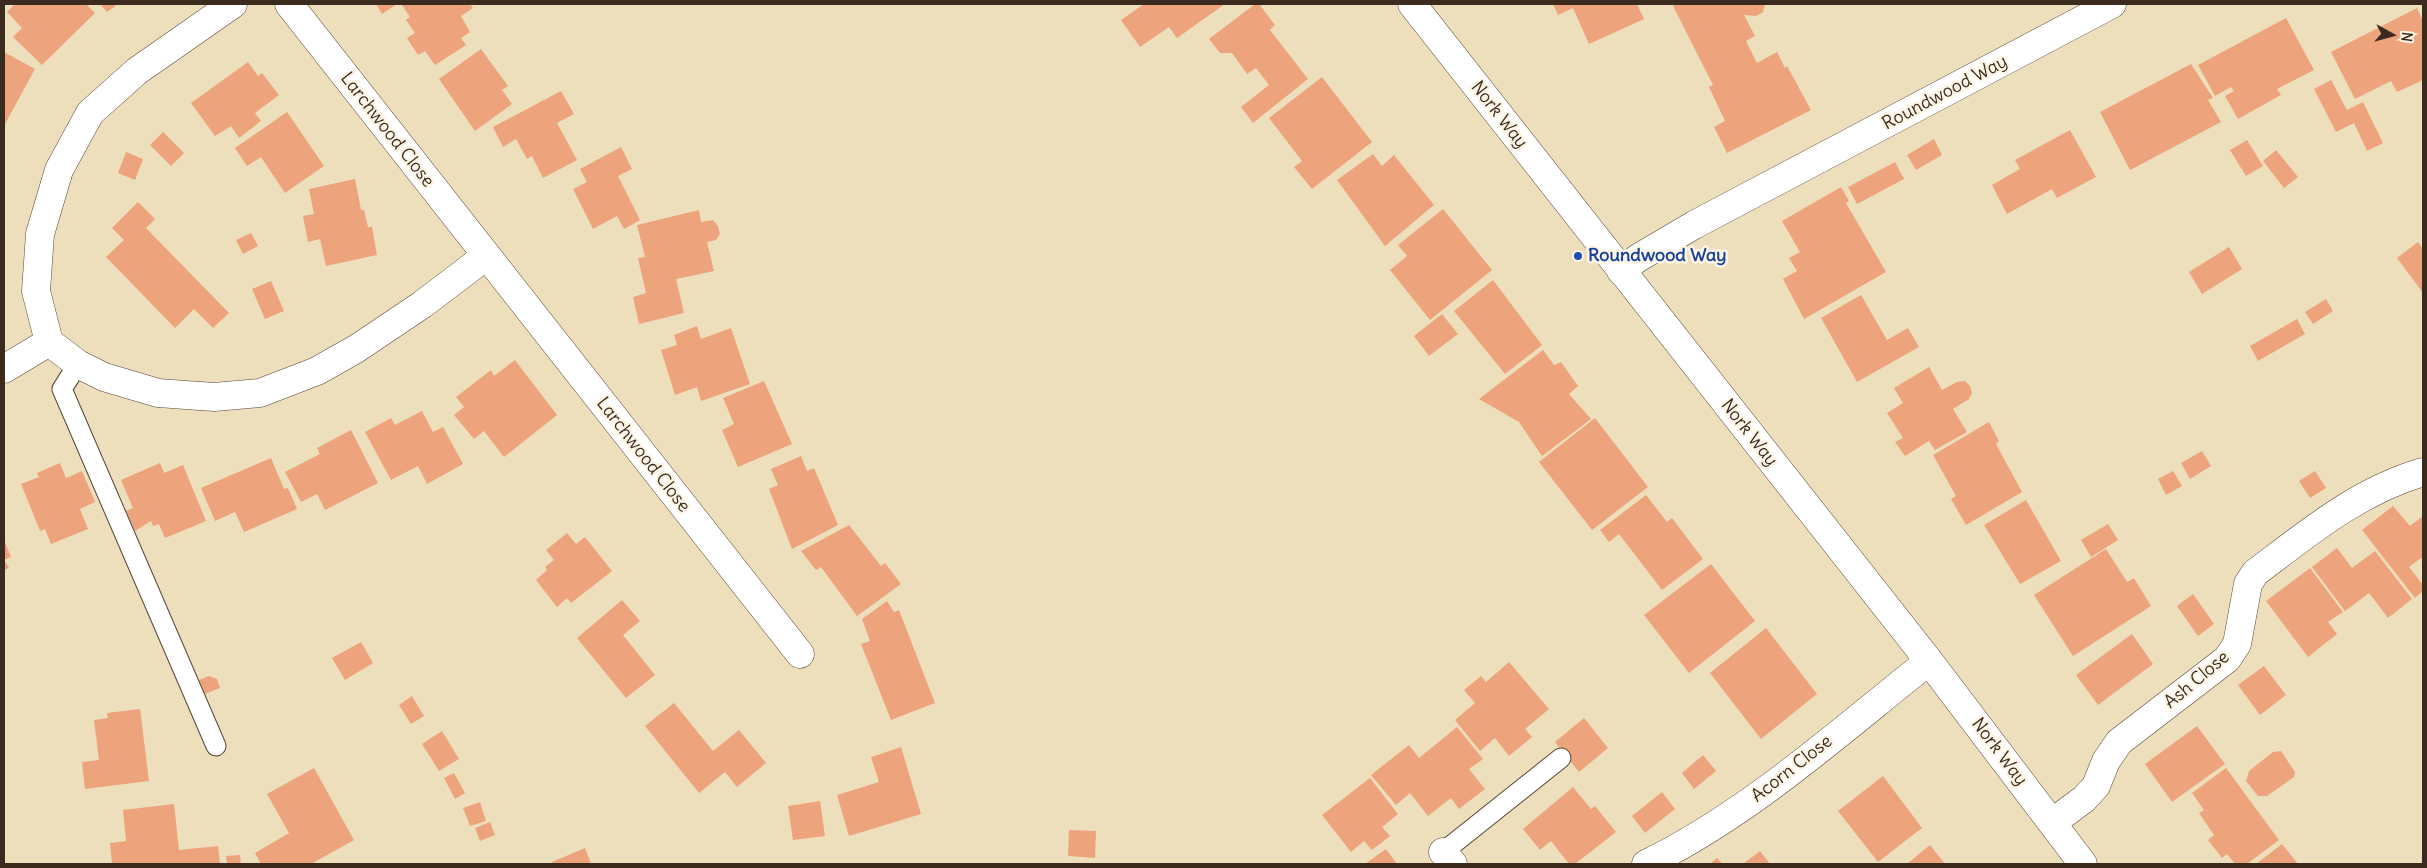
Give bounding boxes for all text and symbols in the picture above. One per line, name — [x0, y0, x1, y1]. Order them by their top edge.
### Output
north arrow — [2367, 10, 2417, 60]
text: N — [2397, 31, 2416, 43]
street label: Roundwood Way — [1879, 51, 2011, 135]
street label: Larchwood Close — [335, 68, 439, 192]
street label: Nork Way — [1466, 77, 1532, 153]
place label: Roundwood Way — [1588, 245, 1726, 267]
marker: Roundwood Way — [1572, 250, 1584, 262]
street label: Larchwood Close — [591, 393, 695, 517]
street label: Nork Way — [1716, 395, 1782, 471]
street label: Ash Close — [2160, 647, 2234, 713]
street label: Nork Way — [1966, 714, 2032, 790]
street label: Acorn Close — [1747, 731, 1837, 807]

